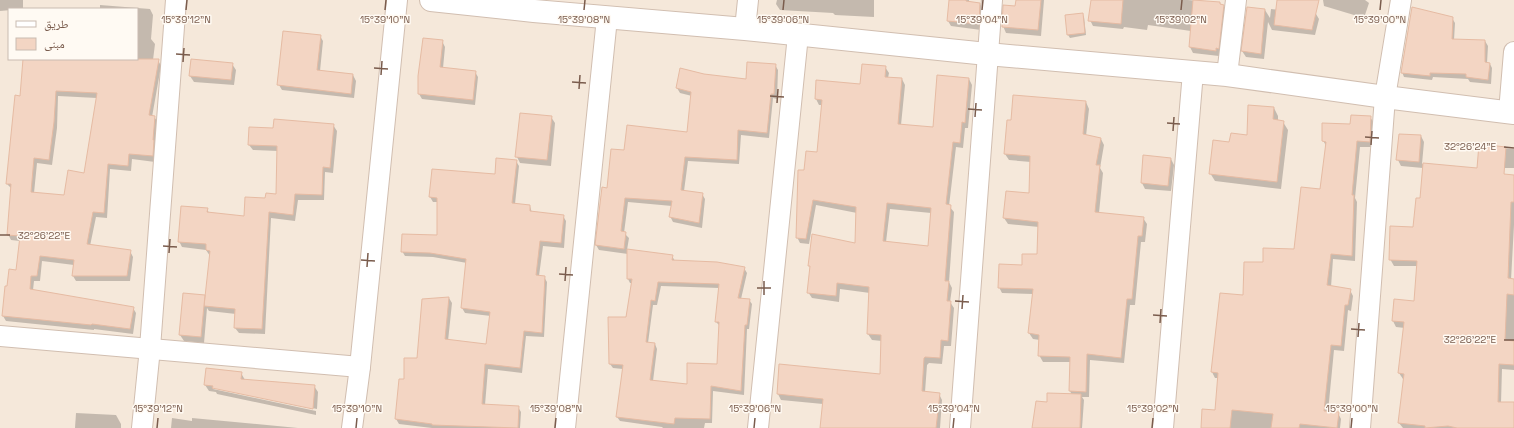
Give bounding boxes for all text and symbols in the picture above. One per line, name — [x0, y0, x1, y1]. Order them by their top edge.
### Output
legend — [8, 8, 138, 60]
text: 15°39'12"N — [161, 13, 211, 26]
text: 15°39'10"N — [360, 13, 410, 26]
text: 15°39'08"N — [558, 13, 610, 26]
text: 15°39'06"N — [757, 13, 809, 26]
text: 15°39'04"N — [956, 13, 1008, 26]
text: 15°39'02"N — [1155, 13, 1207, 26]
text: 15°39'00"N — [1354, 13, 1406, 26]
text: طريق — [44, 16, 69, 32]
text: مبنى — [44, 36, 65, 52]
text: 32°26'24"E — [1444, 140, 1496, 153]
text: 32°26'22"E — [18, 229, 71, 242]
text: 32°26'22"E — [1444, 333, 1497, 346]
text: 15°39'12"N — [133, 402, 183, 415]
text: 15°39'10"N — [332, 402, 382, 415]
text: 15°39'08"N — [530, 402, 582, 415]
text: 15°39'06"N — [729, 402, 781, 415]
text: 15°39'04"N — [928, 402, 980, 415]
text: 15°39'02"N — [1127, 402, 1179, 415]
text: 15°39'00"N — [1326, 402, 1378, 415]

